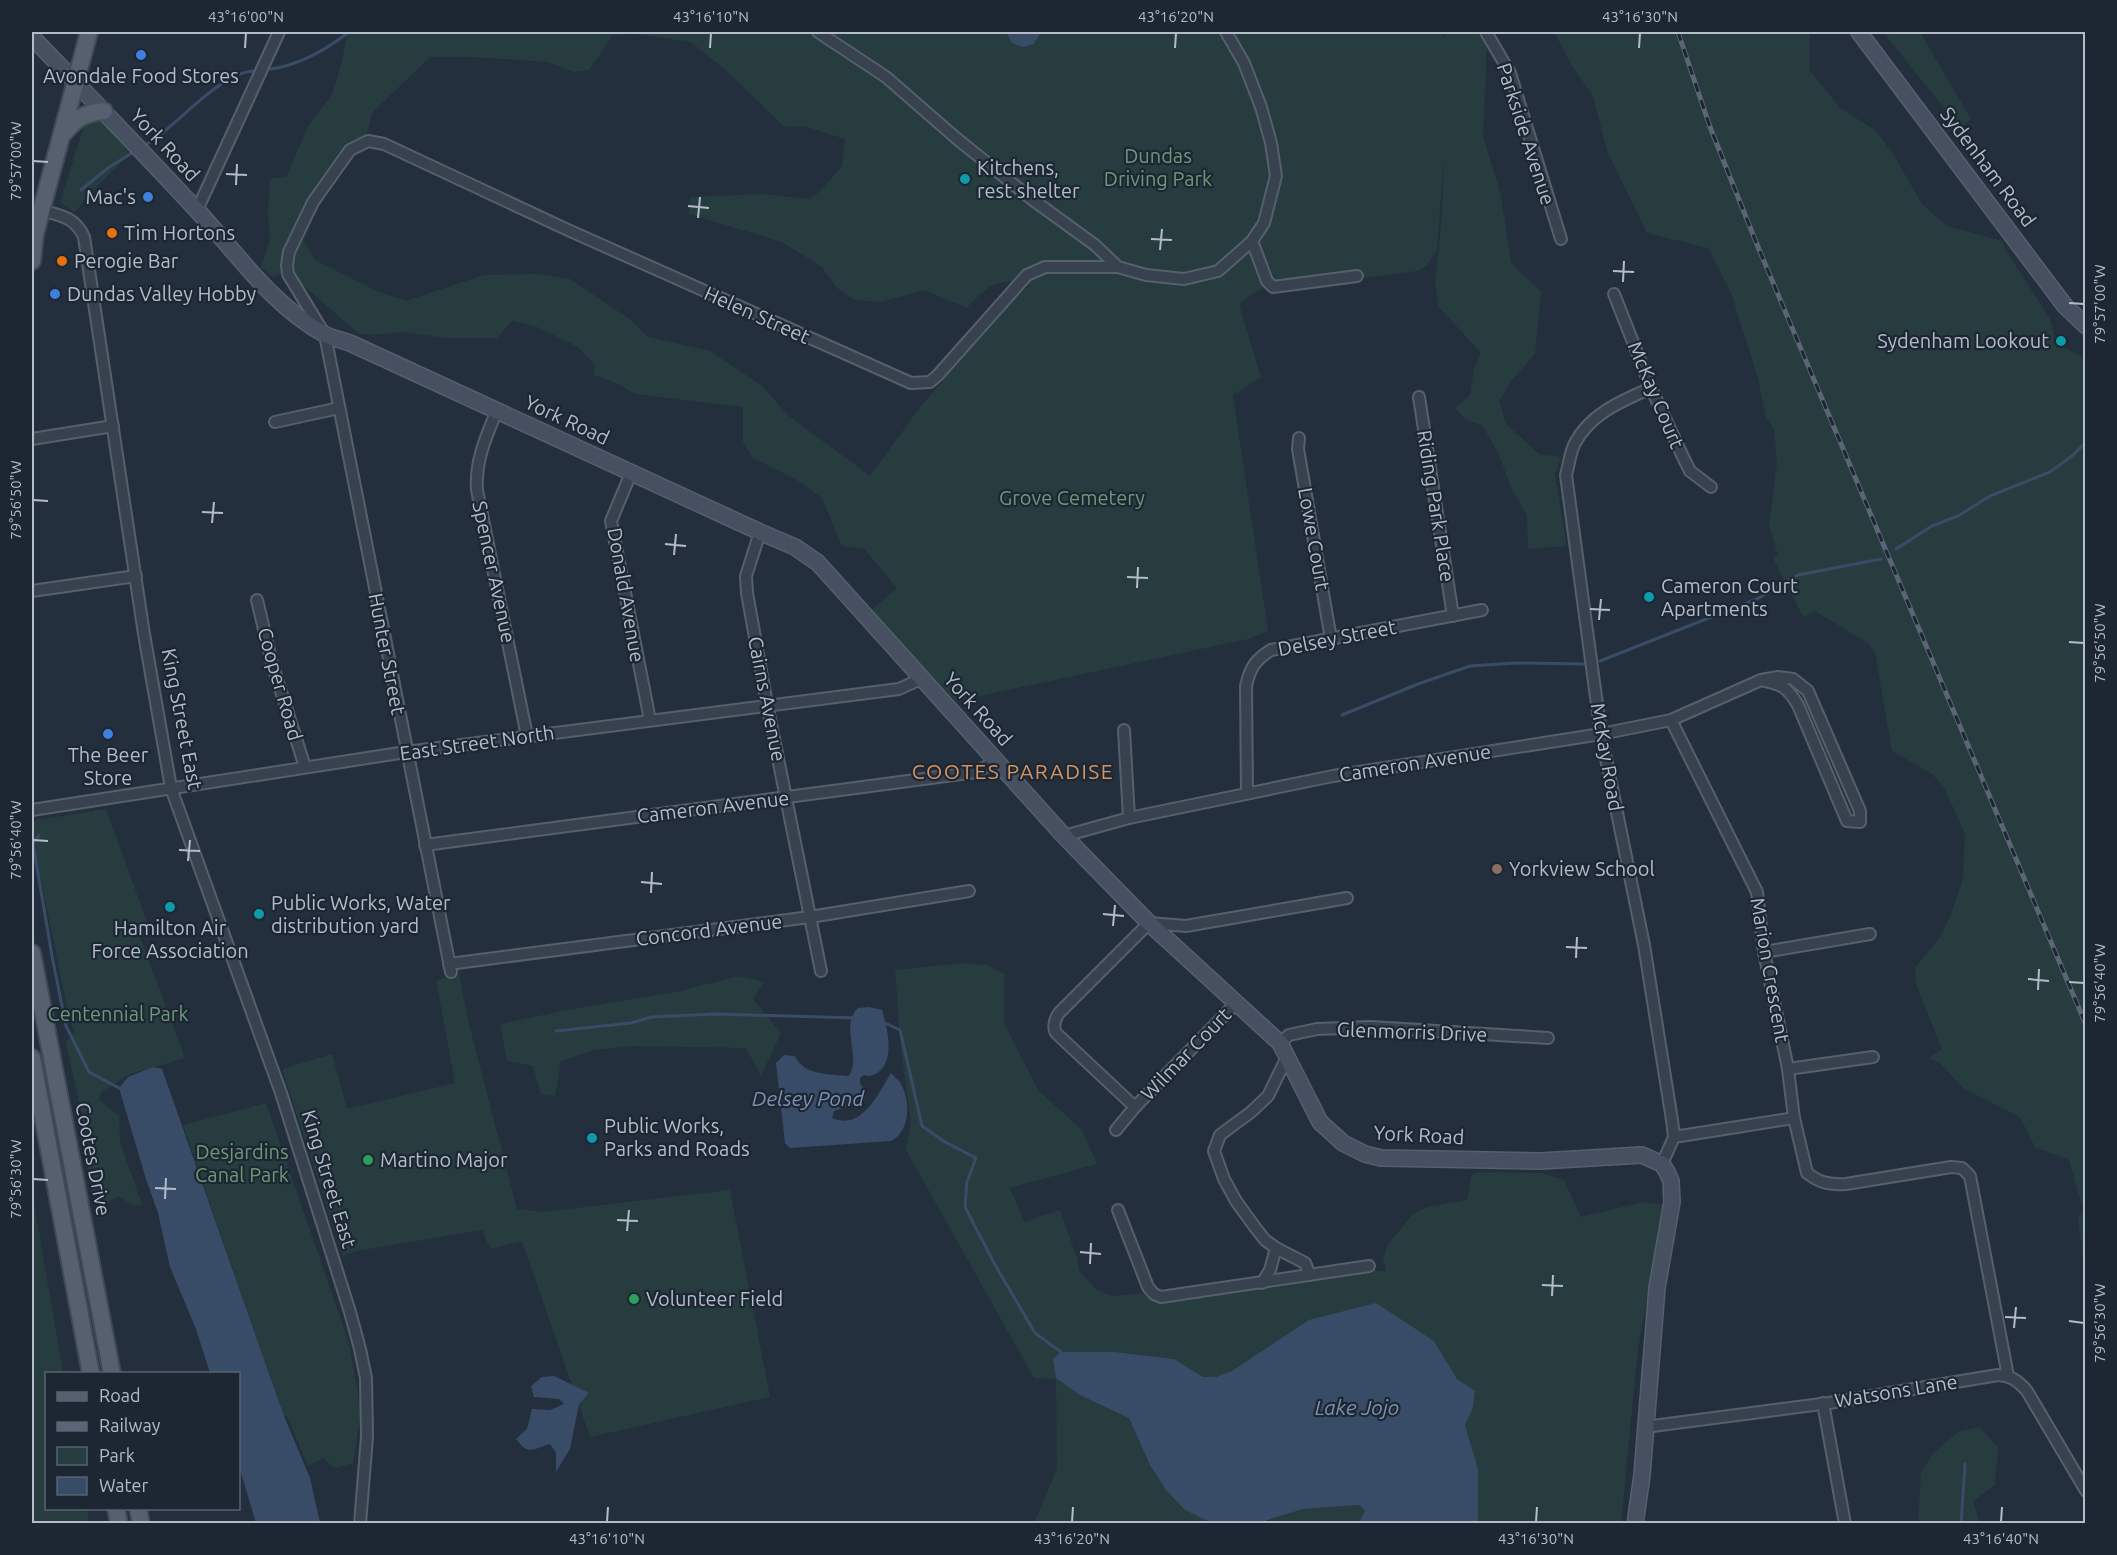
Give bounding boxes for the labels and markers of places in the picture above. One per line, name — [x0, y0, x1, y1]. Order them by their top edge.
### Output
marker: Avondale Food Stores — [134, 48, 148, 62]
place label: Avondale Food Stores — [43, 64, 239, 87]
place label: Kitchens, rest shelter — [977, 156, 1080, 202]
marker: Kitchens, rest shelter — [958, 172, 972, 186]
place label: Mac's — [86, 185, 136, 208]
marker: Mac's — [141, 190, 155, 204]
place label: Tim Hortons — [124, 221, 235, 244]
marker: Tim Hortons — [105, 226, 119, 240]
place label: Perogie Bar — [74, 249, 179, 272]
marker: Perogie Bar — [55, 254, 69, 268]
place label: Dundas Valley Hobby — [67, 282, 257, 305]
marker: Dundas Valley Hobby — [48, 287, 62, 301]
place label: Sydenham Lookout — [1877, 329, 2049, 352]
marker: Sydenham Lookout — [2054, 334, 2068, 348]
place label: Cameron Court Apartments — [1661, 574, 1798, 620]
marker: Cameron Court Apartments — [1642, 590, 1656, 604]
marker: The Beer Store — [101, 727, 115, 741]
place label: The Beer Store — [68, 743, 149, 789]
place label: Yorkview School — [1509, 857, 1655, 880]
marker: Yorkview School — [1490, 862, 1504, 876]
place label: Public Works, Water distribution yard — [271, 891, 451, 937]
marker: Hamilton Air Force Association — [163, 900, 177, 914]
marker: Public Works, Water distribution yard — [252, 907, 266, 921]
place label: Hamilton Air Force Association — [91, 916, 249, 962]
place label: Public Works, Parks and Roads — [604, 1114, 750, 1160]
marker: Public Works, Parks and Roads — [585, 1131, 599, 1145]
place label: Martino Major — [380, 1148, 508, 1171]
marker: Martino Major — [361, 1153, 375, 1167]
place label: Volunteer Field — [646, 1287, 783, 1310]
marker: Volunteer Field — [627, 1292, 641, 1306]

